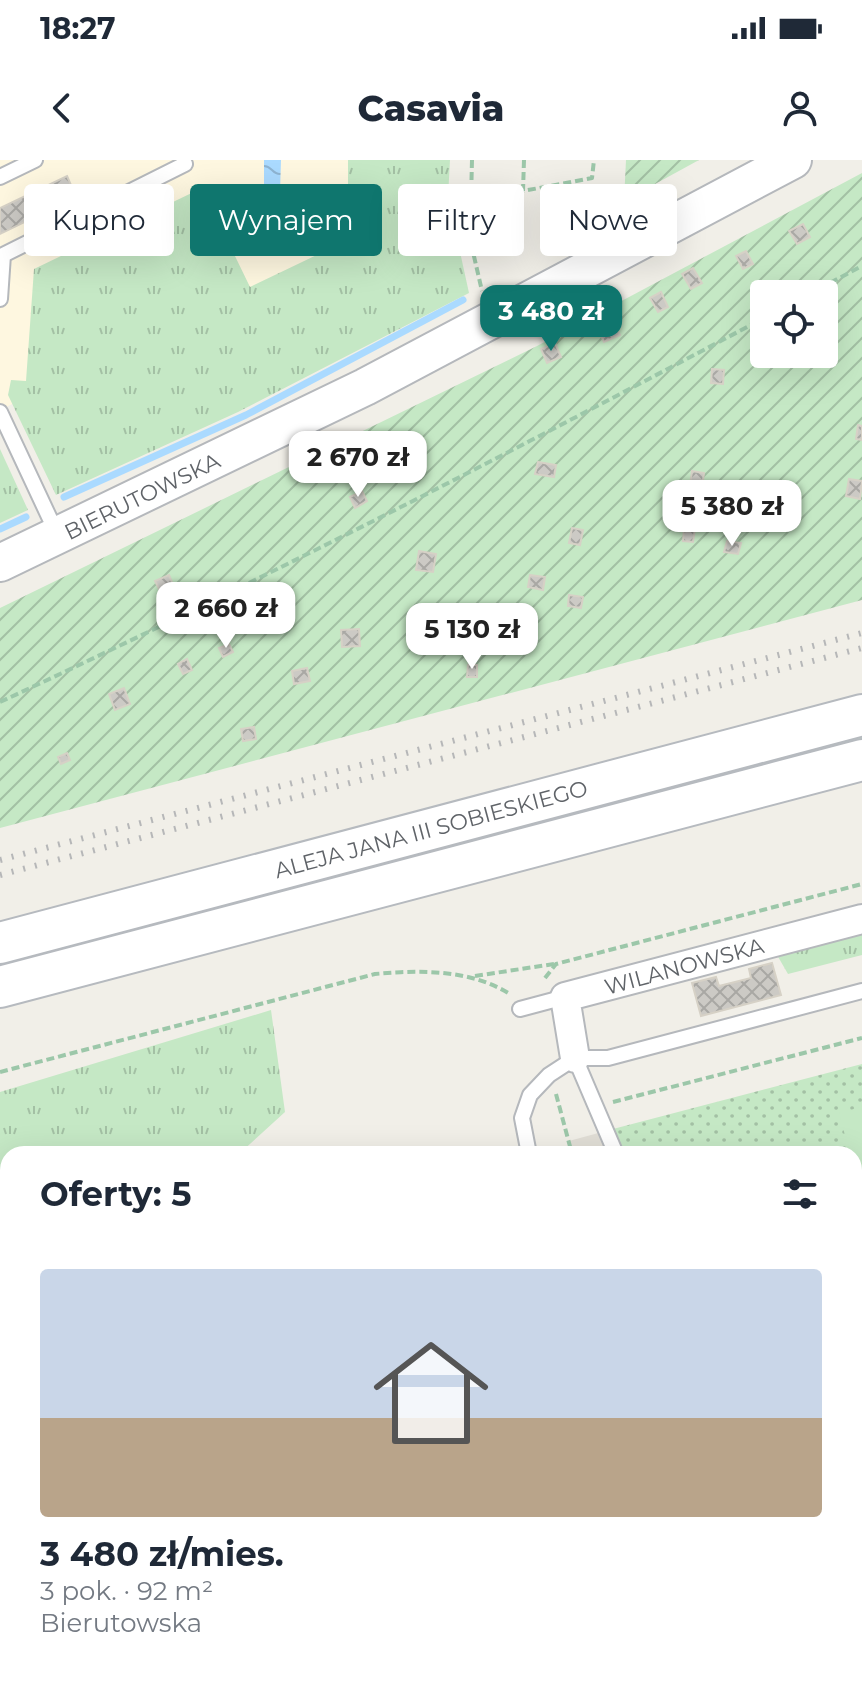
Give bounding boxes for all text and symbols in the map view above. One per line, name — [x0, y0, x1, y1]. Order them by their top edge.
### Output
text: 18:27 — [40, 10, 116, 47]
icon: back — [40, 86, 84, 130]
text: Casavia — [358, 86, 504, 130]
icon: person — [778, 86, 822, 130]
chip: Kupno — [24, 184, 174, 256]
chip: Wynajem — [190, 184, 382, 256]
chip: Filtry — [398, 184, 524, 256]
chip: Nowe — [540, 184, 677, 256]
map controls — [750, 280, 838, 368]
button: locate — [750, 280, 838, 368]
pin: 3 480 zł — [468, 285, 634, 353]
text: 3 480 zł — [498, 295, 604, 327]
pin: 2 670 zł — [275, 431, 441, 499]
text: 2 670 zł — [307, 441, 409, 473]
street label: BIERUTOWSKA — [60, 447, 225, 546]
pin: 5 380 zł — [649, 480, 815, 548]
text: 5 380 zł — [680, 490, 784, 522]
pin: 2 660 zł — [143, 582, 309, 650]
text: 2 660 zł — [174, 592, 278, 624]
pin: 5 130 zł — [389, 603, 555, 671]
text: 5 130 zł — [424, 613, 520, 645]
street label: ALEJA JANA III SOBIESKIEGO — [272, 775, 591, 884]
street label: WILANOWSKA — [602, 932, 767, 1001]
icon: filters — [778, 1172, 822, 1216]
text: Oferty: 5 — [40, 1173, 191, 1215]
icon: home — [359, 1321, 503, 1465]
text: 3 480 zł/mies. — [40, 1533, 284, 1575]
text: 3 pok. · 92 m² — [40, 1575, 213, 1607]
text: Bierutowska — [40, 1607, 202, 1639]

